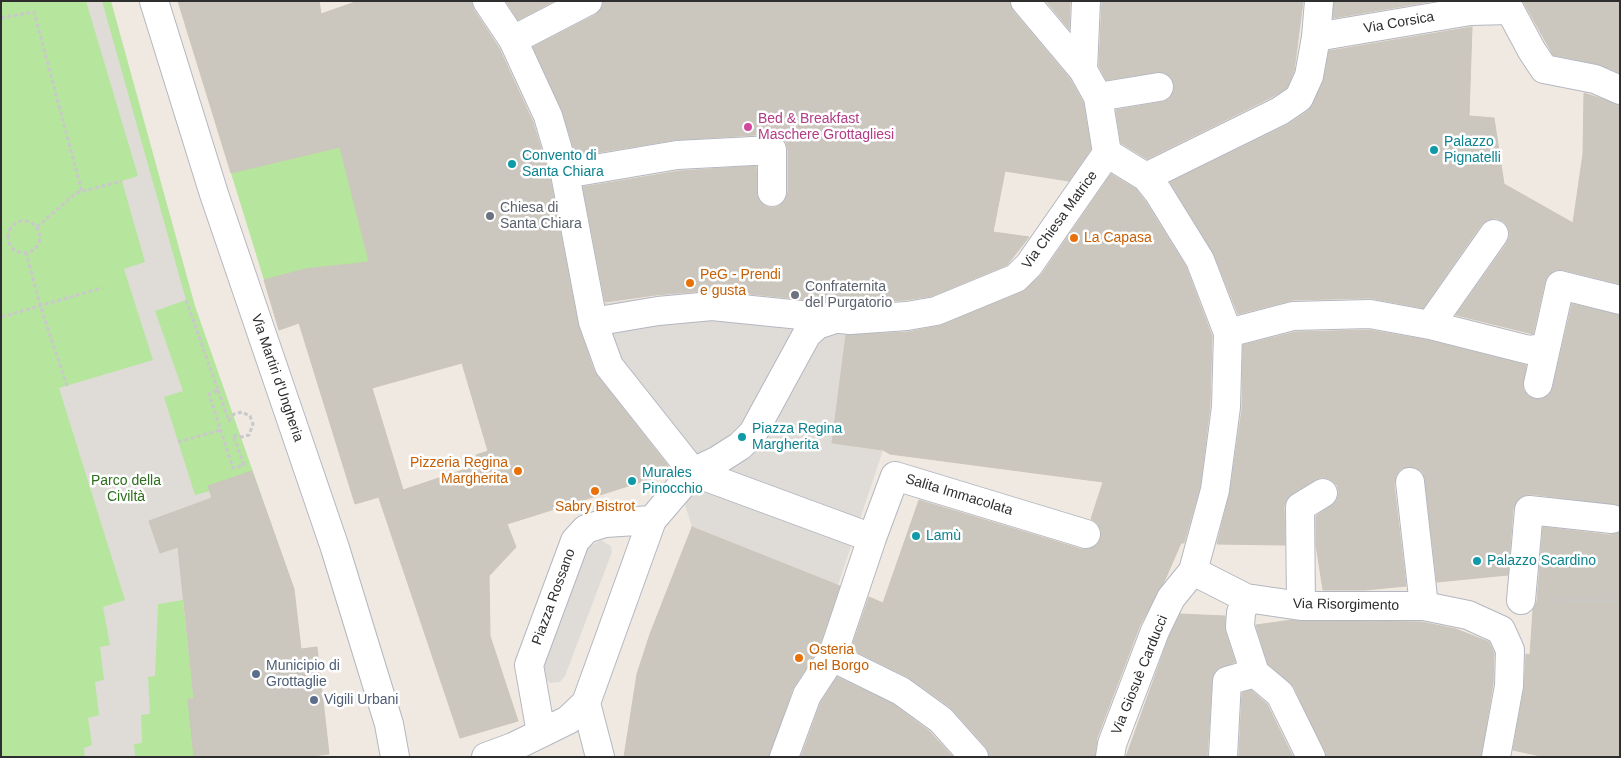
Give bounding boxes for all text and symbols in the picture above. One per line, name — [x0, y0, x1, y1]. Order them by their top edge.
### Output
street label: Via Corsica — [1362, 9, 1436, 37]
place label: Bed & Breakfast Maschere Grottagliesi — [758, 111, 894, 144]
marker: Bed & Breakfast Maschere Grottagliesi — [742, 121, 754, 133]
place label: Palazzo Pignatelli — [1444, 134, 1501, 166]
marker: Palazzo Pignatelli — [1428, 144, 1440, 156]
place label: Convento di Santa Chiara — [522, 148, 604, 180]
marker: Convento di Santa Chiara — [506, 158, 518, 170]
street label: Via Chiesa Matrice — [1019, 168, 1101, 272]
place label: Chiesa di Santa Chiara — [500, 200, 582, 232]
marker: Chiesa di Santa Chiara — [484, 210, 496, 222]
place label: La Capasa — [1084, 230, 1152, 246]
marker: La Capasa — [1068, 232, 1080, 244]
place label: PeG - Prendi e gusta — [700, 267, 781, 300]
marker: PeG - Prendi e gusta — [684, 277, 696, 289]
place label: Confraternita del Purgatorio — [805, 279, 892, 312]
marker: Confraternita del Purgatorio — [789, 289, 801, 301]
street label: Via Martiri d'Ungheria — [247, 312, 307, 444]
place label: Piazza Regina Margherita — [752, 421, 842, 454]
marker: Piazza Regina Margherita — [736, 431, 748, 443]
place label: Pizzeria Regina Margherita — [410, 455, 508, 488]
marker: Pizzeria Regina Margherita — [512, 465, 524, 477]
place label: Murales Pinocchio — [642, 465, 703, 498]
street label: Salita Immacolata — [903, 471, 1015, 519]
park label: Parco della Civiltà — [91, 473, 161, 506]
marker: Murales Pinocchio — [626, 475, 638, 487]
marker: Sabry Bistrot — [589, 485, 601, 497]
place label: Sabry Bistrot — [555, 499, 635, 515]
place label: Lamù — [926, 528, 961, 544]
marker: Lamù — [910, 530, 922, 542]
street label: Piazza Rossano — [529, 547, 579, 647]
place label: Palazzo Scardino — [1487, 553, 1596, 569]
marker: Palazzo Scardino — [1471, 555, 1483, 567]
street label: Via Risorgimento — [1293, 596, 1399, 614]
street label: Via Giosuè Carducci — [1108, 613, 1172, 737]
place label: Osteria nel Borgo — [809, 642, 869, 674]
marker: Osteria nel Borgo — [793, 652, 805, 664]
place label: Municipio di Grottaglie — [266, 658, 340, 690]
marker: Municipio di Grottaglie — [250, 668, 262, 680]
place label: Vigili Urbani — [324, 692, 398, 708]
marker: Vigili Urbani — [308, 694, 320, 706]

